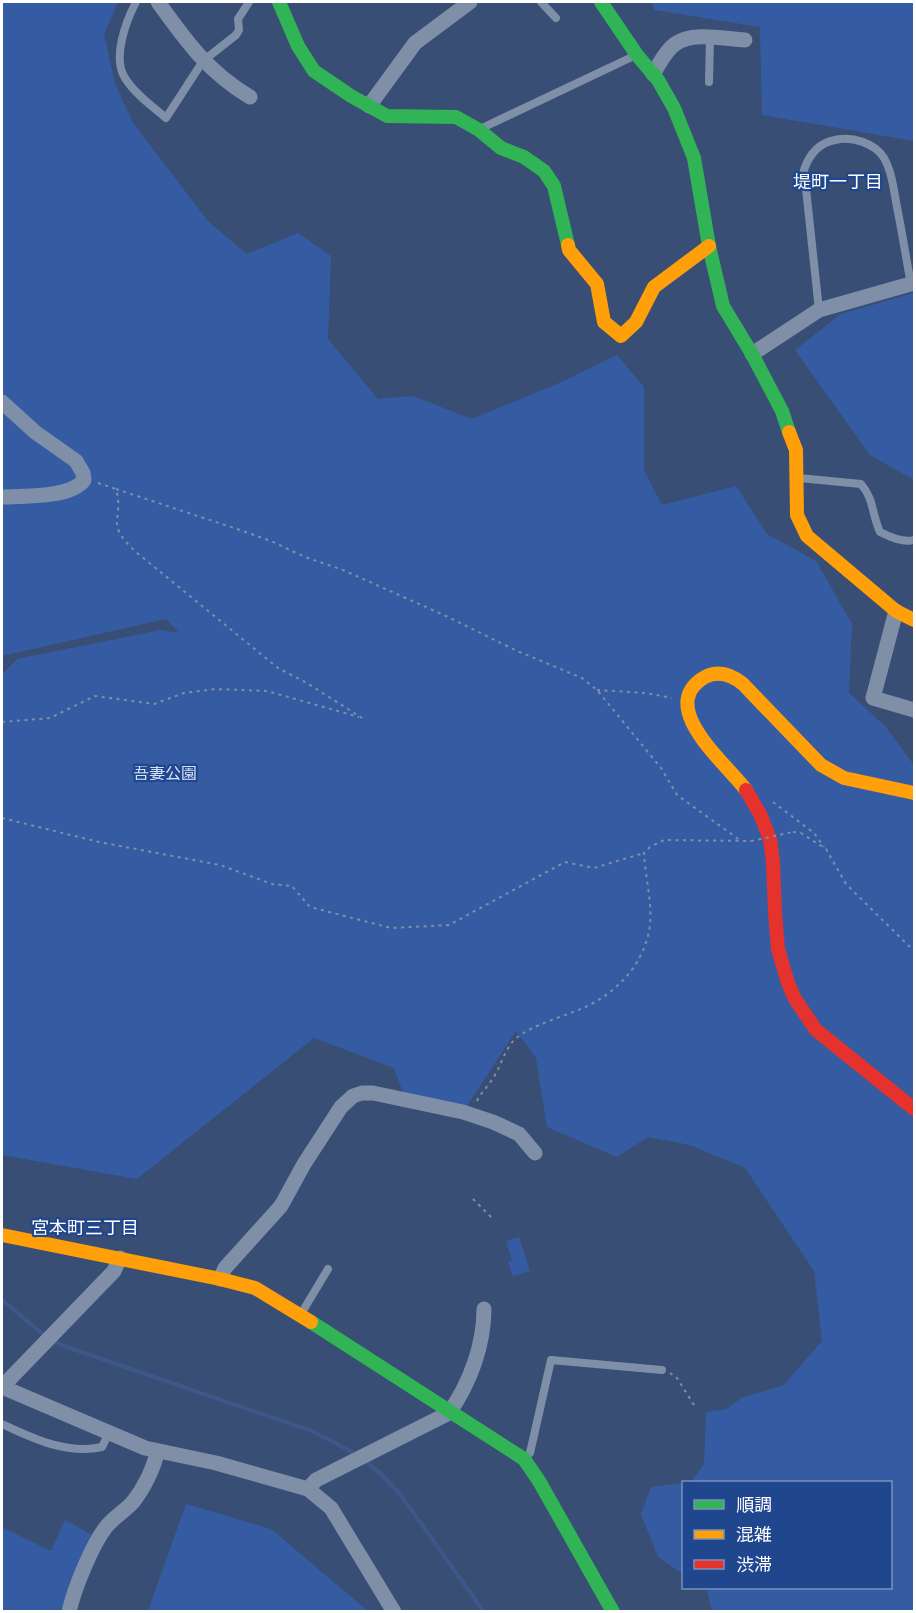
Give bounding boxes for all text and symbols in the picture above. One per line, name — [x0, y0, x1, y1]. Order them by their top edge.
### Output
district label: 堤町一丁目 — [793, 171, 883, 193]
park label: 吾妻公園 — [133, 764, 197, 783]
district label: 宮本町三丁目 — [31, 1217, 139, 1239]
legend — [682, 1481, 892, 1589]
text: 順調 — [736, 1494, 772, 1516]
text: 混雑 — [736, 1524, 772, 1546]
text: 渋滞 — [736, 1554, 772, 1576]

